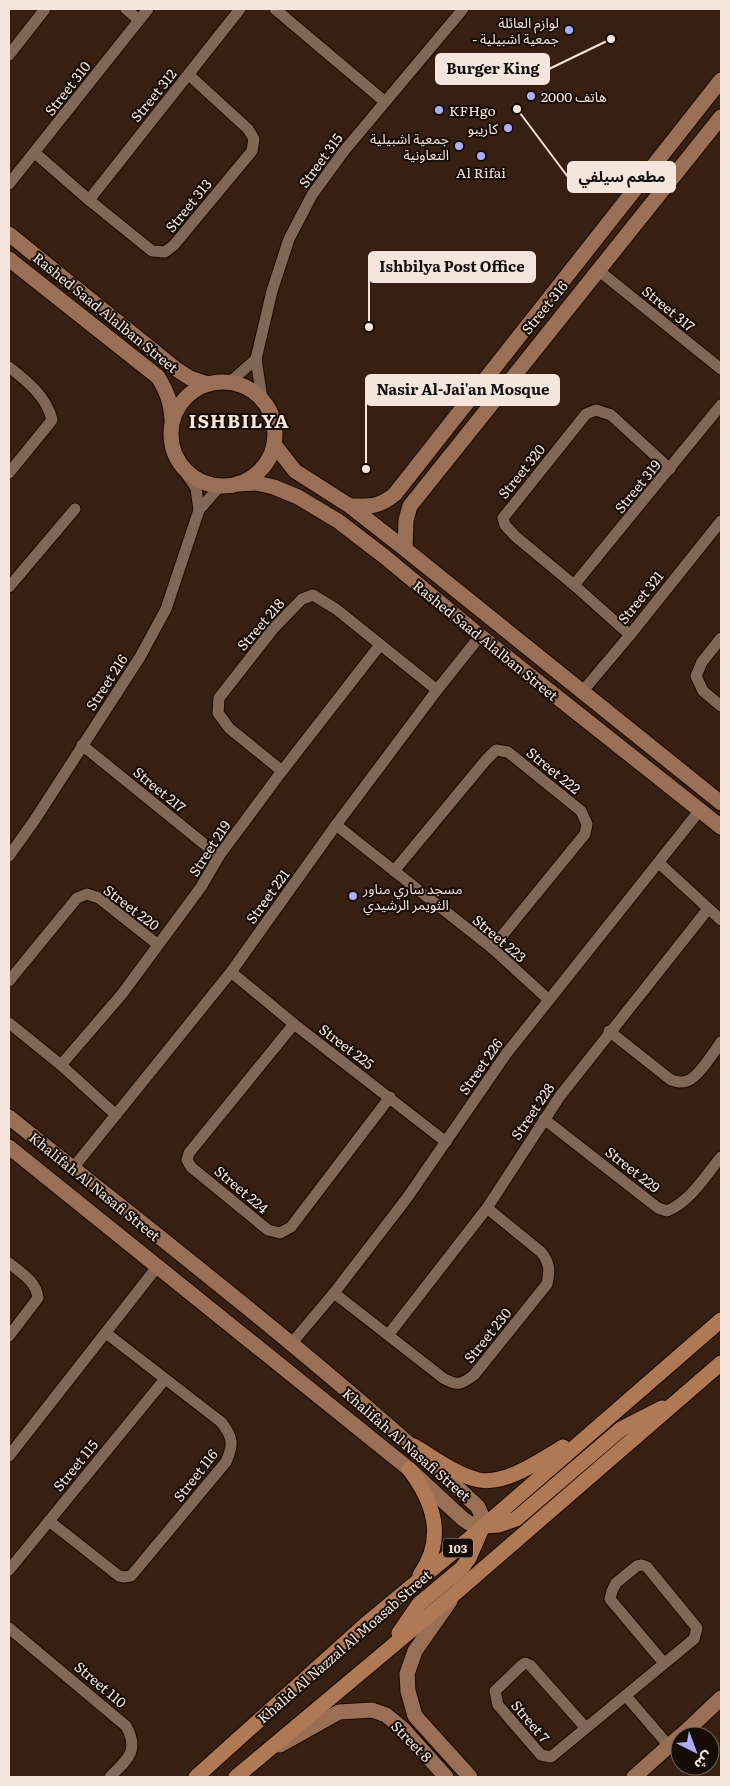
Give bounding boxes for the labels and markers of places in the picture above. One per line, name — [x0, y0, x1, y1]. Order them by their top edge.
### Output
place label: لوازم العائلة - جمعية اشبيلية — [472, 12, 559, 48]
marker: لوازم العائلة - جمعية اشبيلية — [563, 24, 575, 36]
callout: Burger King — [436, 54, 549, 84]
place label: هاتف 2000 — [541, 86, 607, 106]
marker: هاتف 2000 — [525, 90, 537, 102]
place label: KFHgo — [449, 100, 496, 120]
marker: KFHgo — [433, 104, 445, 116]
place label: كاريبو — [468, 118, 498, 138]
marker: كاريبو — [502, 122, 514, 134]
place label: جمعية اشبيلية التعاونية — [370, 128, 449, 164]
marker: جمعية اشبيلية التعاونية — [453, 140, 465, 152]
marker: Al Rifai — [475, 150, 487, 162]
place label: Al Rifai — [456, 162, 506, 182]
callout: مطعم سيلفي — [568, 162, 675, 192]
callout: Ishbilya Post Office — [369, 252, 535, 282]
callout: Nasir Al-Jai'an Mosque — [366, 375, 559, 405]
place label: مسجد ساري مناور الثويمر الرشيدي — [362, 878, 463, 916]
marker: مسجد ساري مناور الثويمر الرشيدي — [347, 890, 359, 902]

